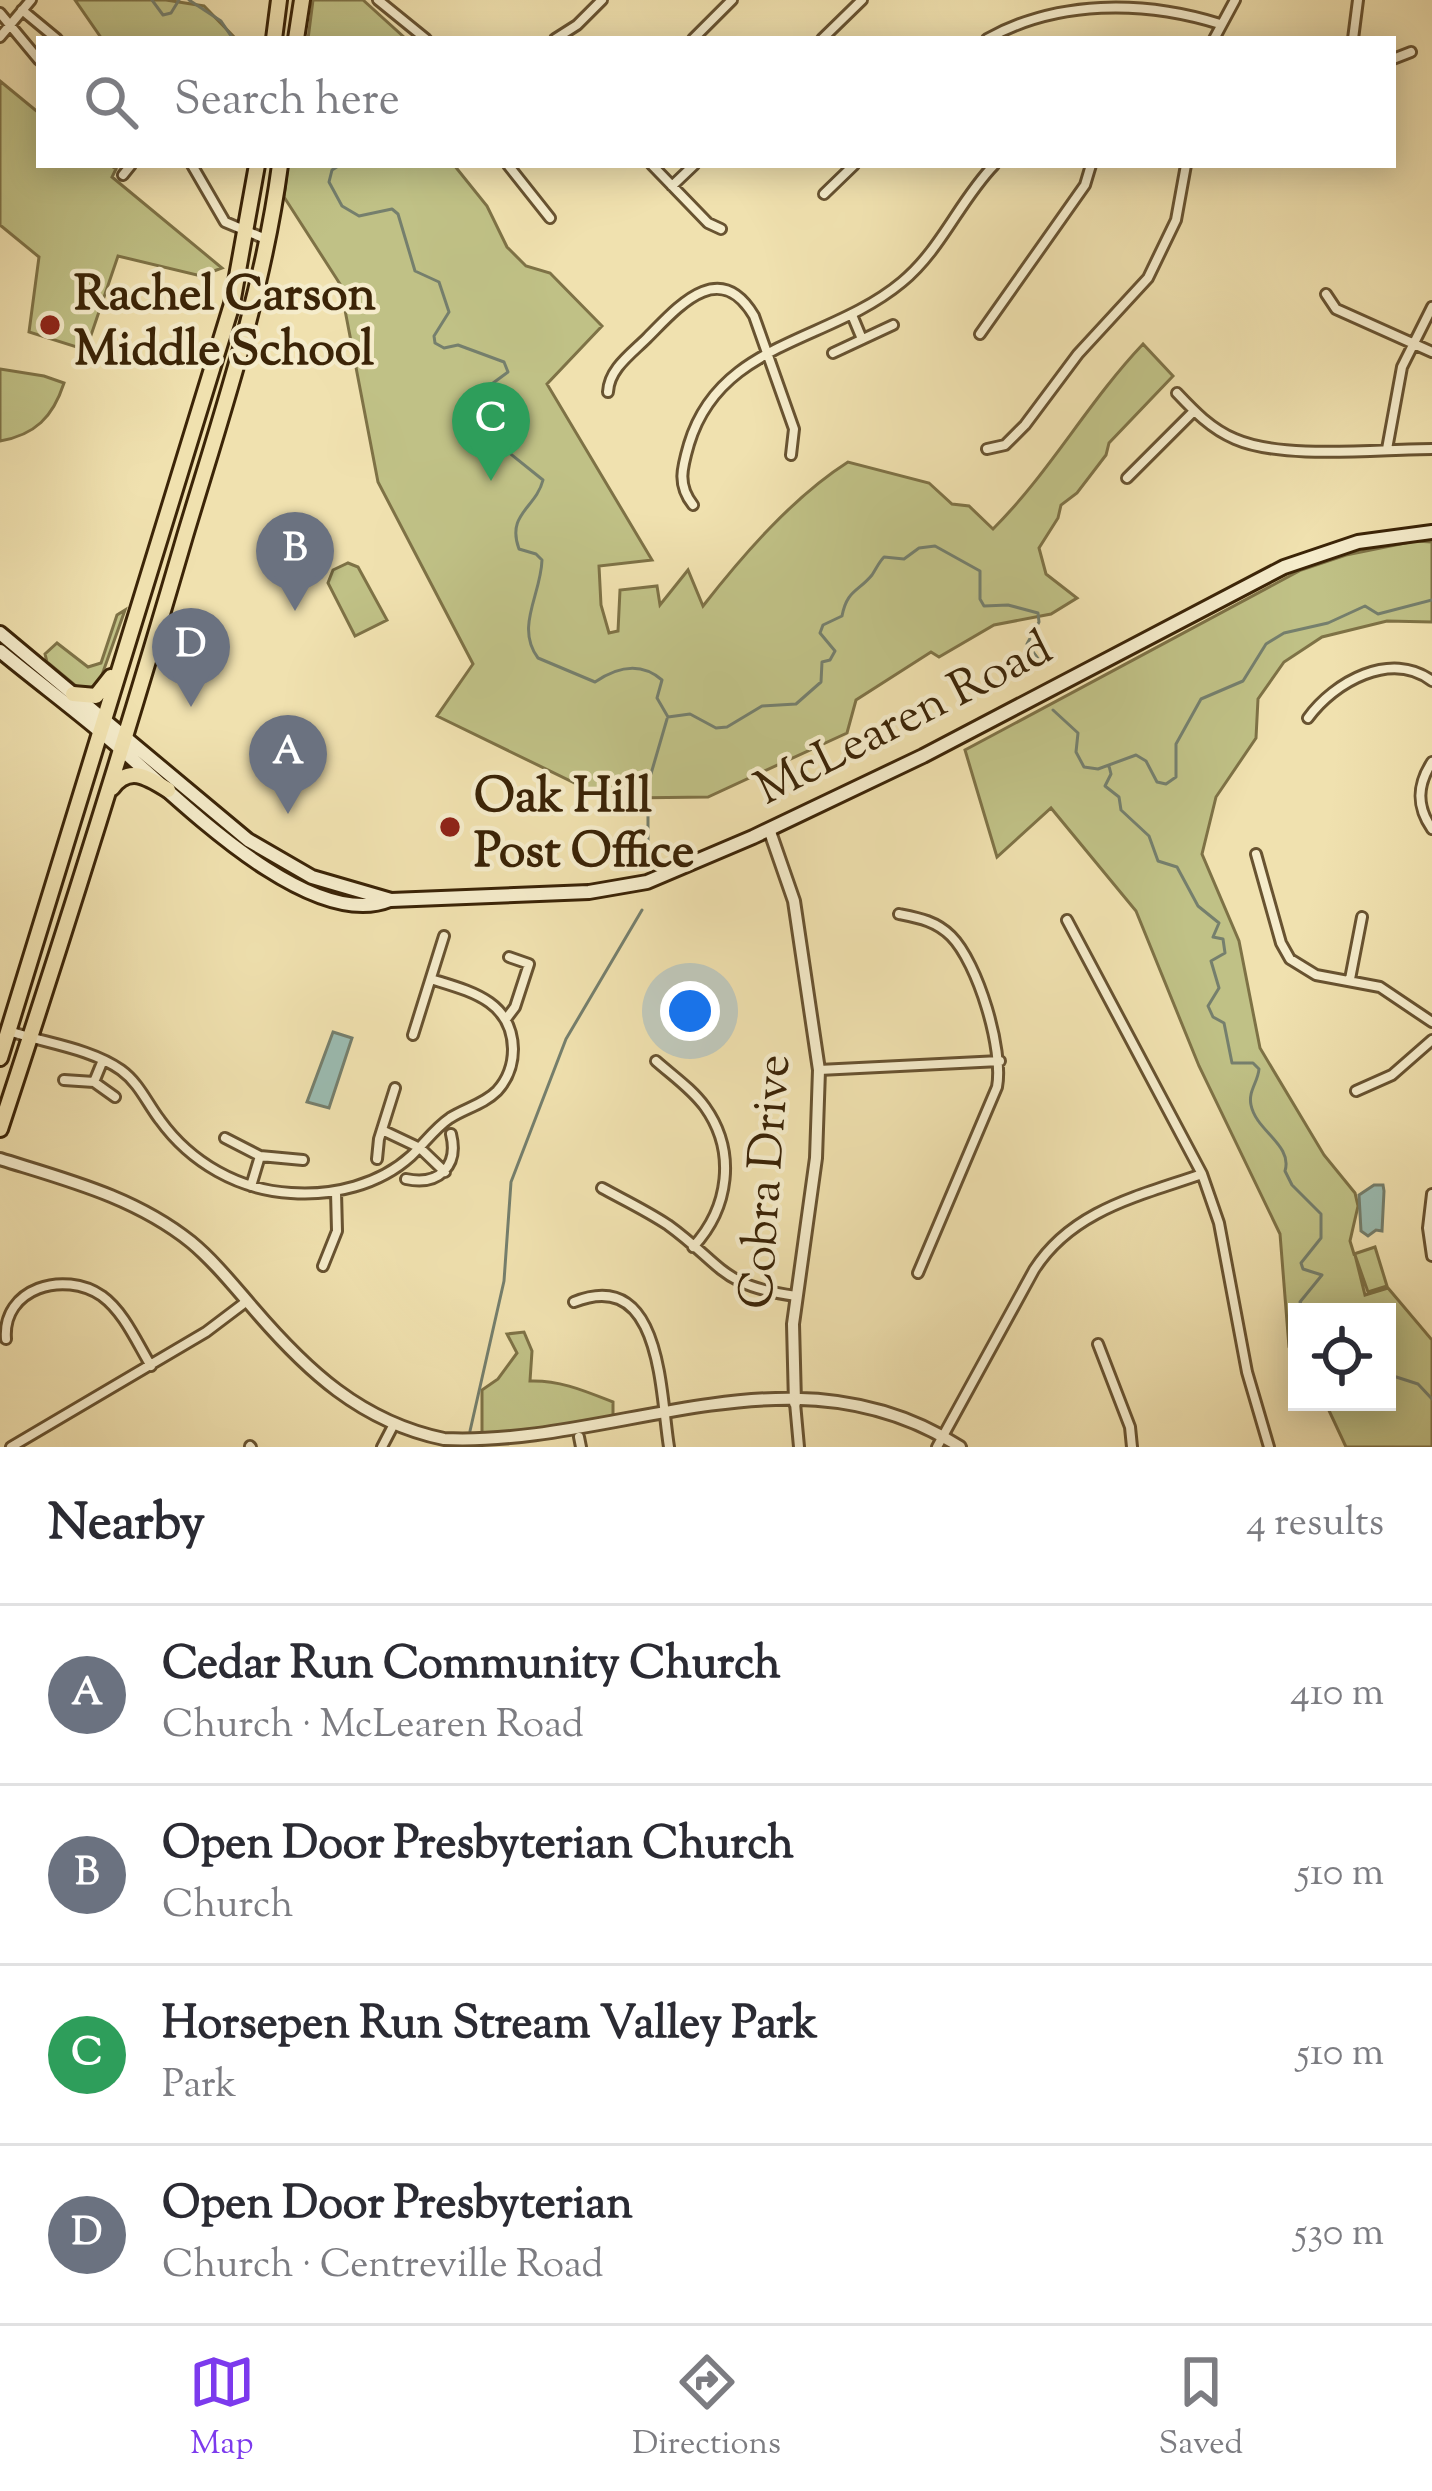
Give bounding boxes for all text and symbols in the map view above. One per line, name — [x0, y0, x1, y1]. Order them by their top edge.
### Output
search box — [36, 36, 1396, 168]
icon: search — [78, 69, 144, 135]
text: Search here — [174, 70, 400, 135]
place label: Rachel Carson Middle School — [74, 263, 376, 387]
marker: Rachel Carson Middle School — [37, 312, 63, 338]
pin: C — [452, 382, 530, 481]
pin: B — [256, 512, 334, 611]
pin: D — [152, 608, 230, 707]
street label: McLearen Road — [745, 617, 1065, 825]
pin: A — [249, 715, 327, 814]
place label: Oak Hill Post Office — [474, 765, 694, 889]
marker: Oak Hill Post Office — [437, 814, 463, 840]
your location — [660, 981, 720, 1041]
street label: Cobra Drive — [725, 1052, 811, 1312]
map controls — [1288, 1303, 1396, 1411]
button: locate — [1288, 1303, 1396, 1411]
text: Nearby — [48, 1489, 205, 1562]
text: 4 results — [1246, 1497, 1384, 1553]
text: Cedar Run Community Church — [162, 1634, 781, 1699]
text: A — [71, 1667, 103, 1723]
text: 410 m — [1290, 1667, 1384, 1723]
text: Church · McLearen Road — [162, 1699, 584, 1755]
text: Open Door Presbyterian Church — [162, 1814, 794, 1879]
text: B — [75, 1847, 99, 1903]
text: 510 m — [1297, 1847, 1384, 1903]
text: Church — [162, 1879, 293, 1935]
text: Horsepen Run Stream Valley Park — [162, 1994, 818, 2059]
text: C — [71, 2027, 103, 2083]
text: 510 m — [1297, 2027, 1384, 2083]
text: Park — [162, 2059, 237, 2115]
text: Open Door Presbyterian — [162, 2174, 633, 2239]
text: D — [72, 2207, 102, 2263]
text: 530 m — [1294, 2207, 1384, 2263]
text: Church · Centreville Road — [162, 2239, 604, 2295]
tab: Map — [189, 2349, 255, 2469]
tab: Directions — [632, 2349, 781, 2469]
tab: Saved — [1159, 2349, 1243, 2469]

